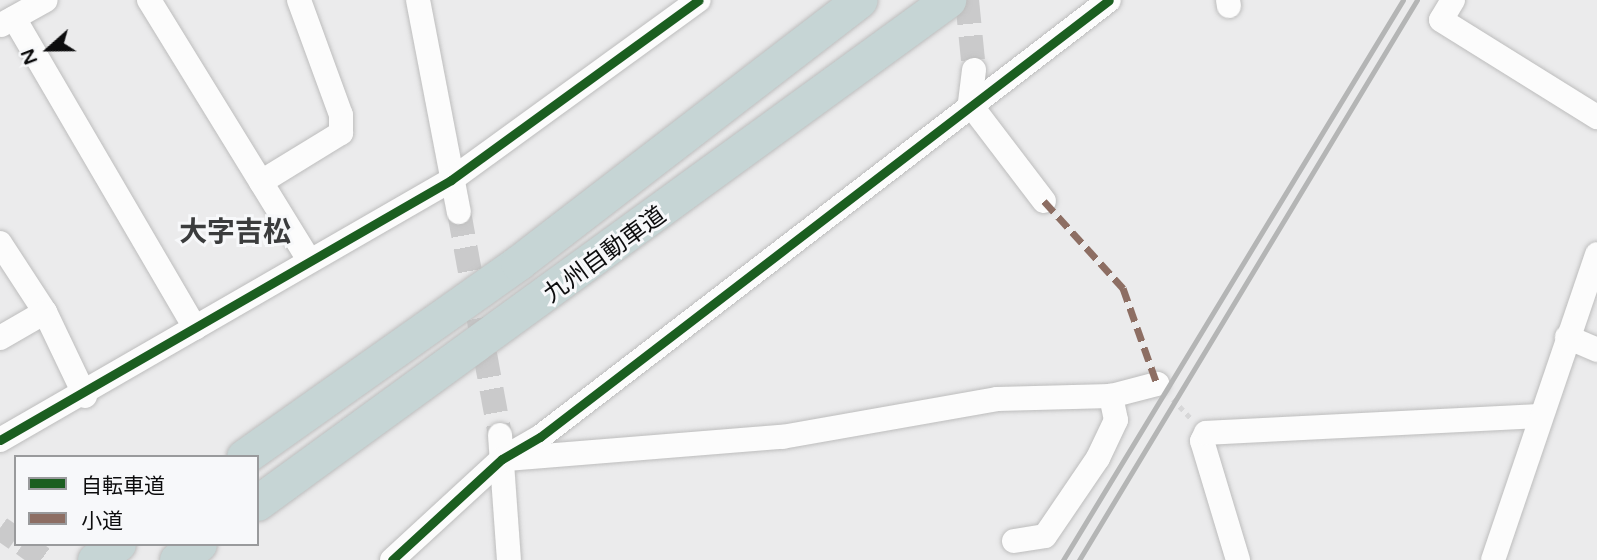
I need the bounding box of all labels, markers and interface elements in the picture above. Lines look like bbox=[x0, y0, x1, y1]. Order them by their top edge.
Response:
north arrow bbox=[14, 14, 84, 84]
text: N bbox=[16, 45, 42, 68]
street label: 九州自動車道 bbox=[538, 201, 672, 309]
district label: 大字吉松 bbox=[179, 215, 291, 249]
legend bbox=[14, 455, 259, 546]
text: 自転車道 bbox=[81, 474, 165, 499]
text: 小道 bbox=[81, 509, 123, 534]

